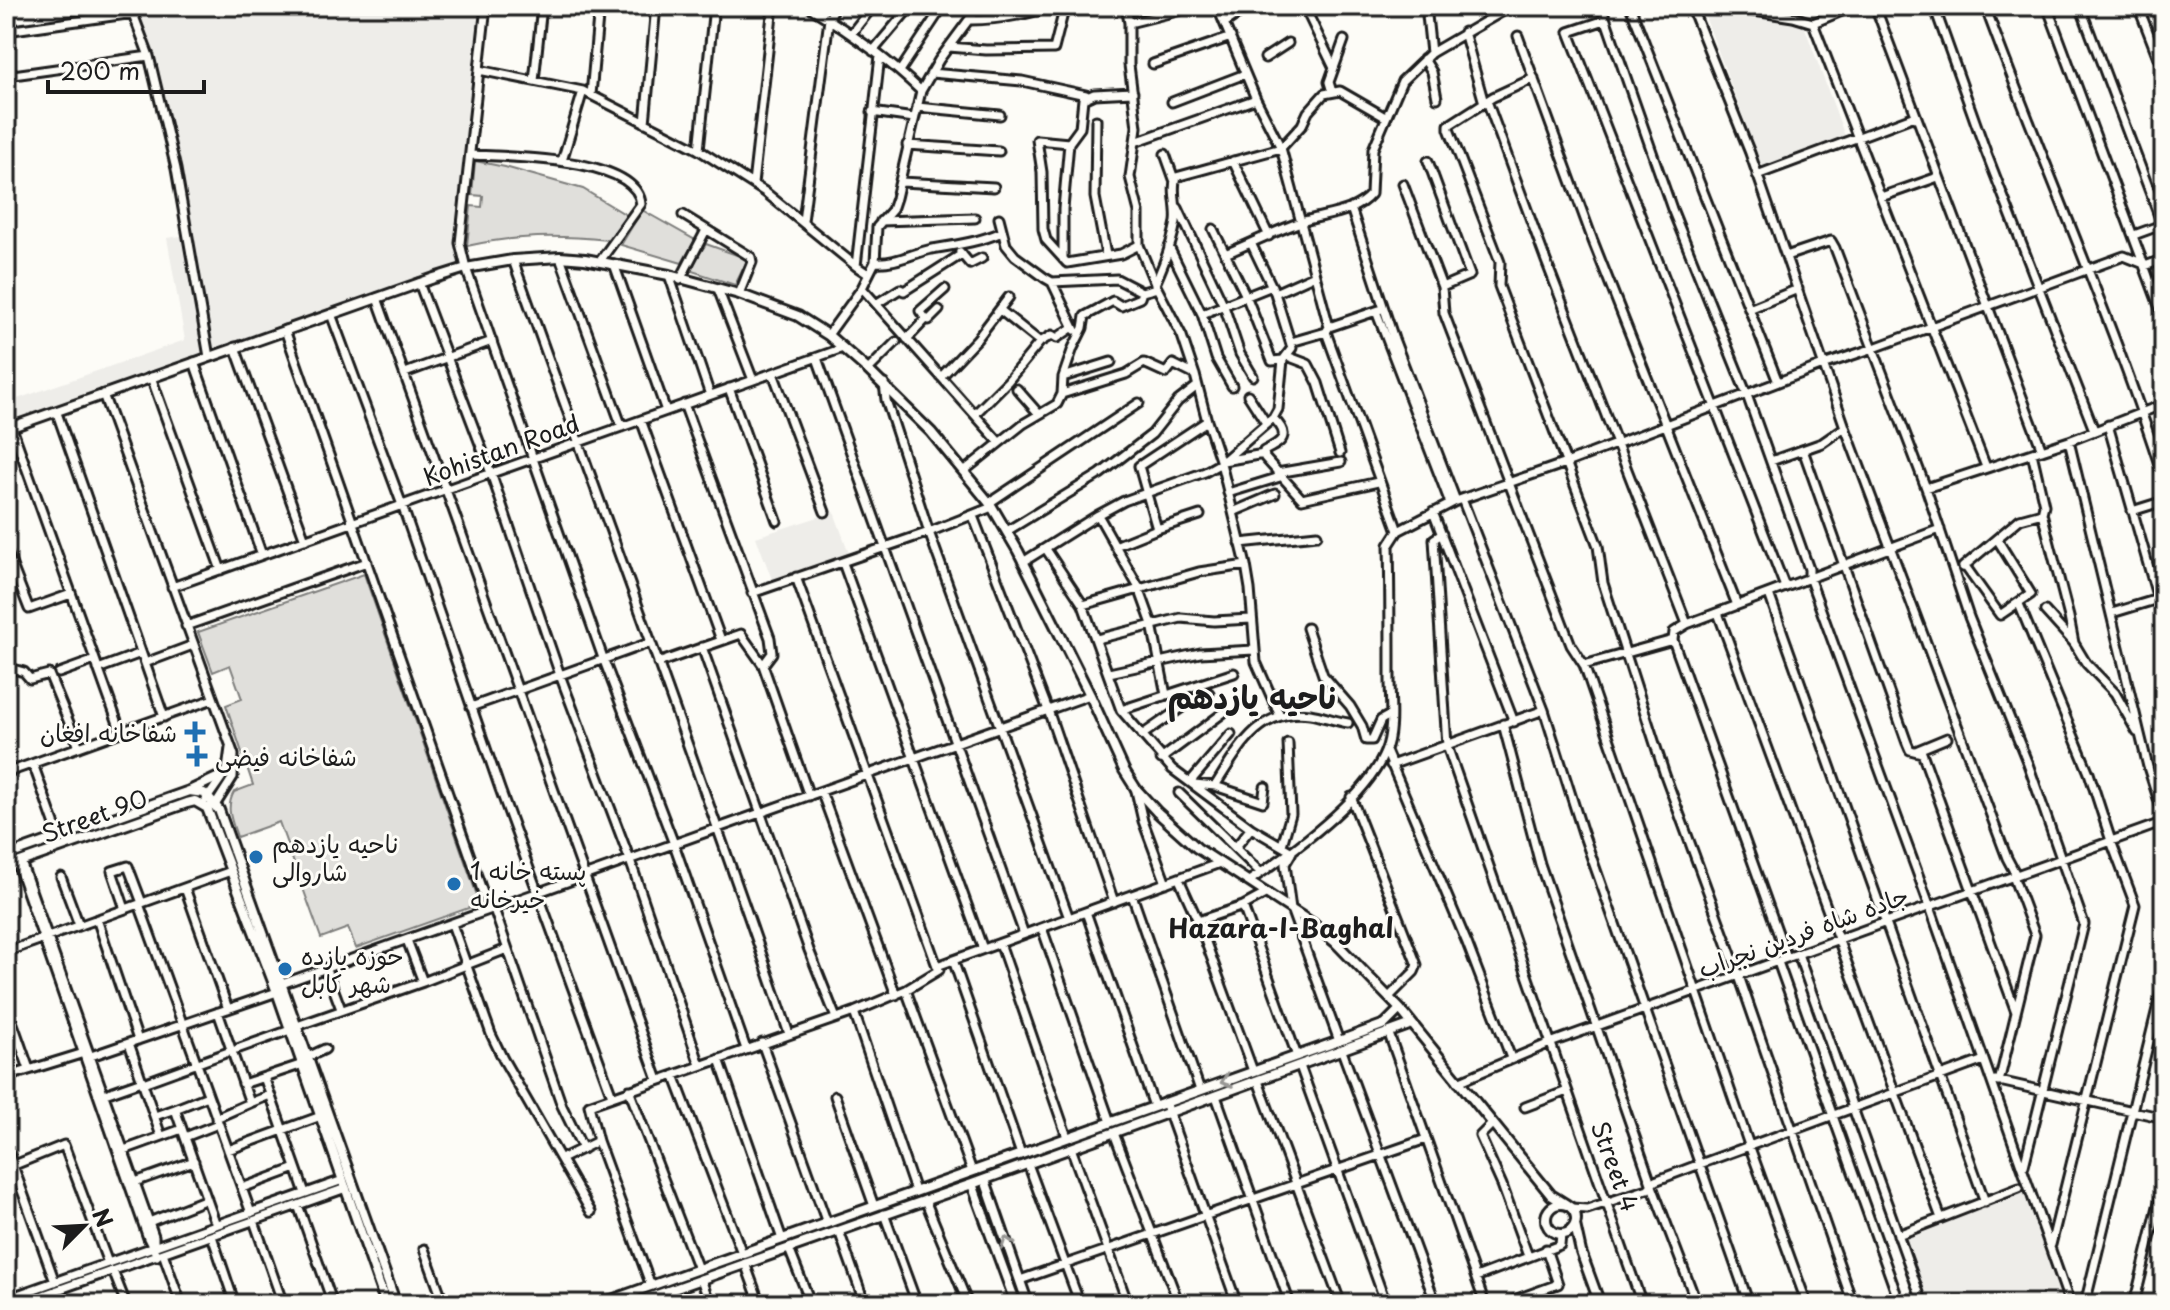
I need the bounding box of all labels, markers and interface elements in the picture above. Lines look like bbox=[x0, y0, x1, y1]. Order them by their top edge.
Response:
scale bar bbox=[48, 44, 204, 94]
text: 200 m bbox=[60, 52, 140, 88]
street label: Kohistan Road bbox=[418, 404, 584, 494]
district label: ناحیه یازدهم bbox=[1168, 672, 1336, 722]
place label: شفاخانه افغان bbox=[40, 714, 177, 750]
marker: شفاخانه افغان bbox=[184, 721, 206, 743]
place label: شفاخانه فیضی bbox=[215, 738, 357, 774]
marker: شفاخانه فیضی bbox=[186, 745, 208, 767]
street label: Street 90 bbox=[36, 779, 152, 851]
place label: ناحیه یازدهم شاروالی bbox=[272, 825, 398, 889]
marker: ناحیه یازدهم شاروالی bbox=[247, 848, 265, 866]
place label: 1 پسته خانه خیرخانه bbox=[470, 852, 586, 916]
marker: 1 پسته خانه خیرخانه bbox=[445, 875, 463, 893]
street label: جاده شاه فردین نجراب bbox=[1693, 876, 1913, 986]
district label: Hazara-I-Baghal bbox=[1169, 908, 1393, 947]
place label: حوزه یازده شهر کابل bbox=[301, 937, 404, 1001]
marker: حوزه یازده شهر کابل bbox=[276, 960, 294, 978]
one-way arrow bbox=[1220, 1071, 1234, 1087]
street label: Street 4 bbox=[1583, 1116, 1649, 1216]
north arrow bbox=[44, 1186, 124, 1266]
text: N bbox=[85, 1203, 122, 1232]
one-way arrow bbox=[1000, 1236, 1016, 1250]

